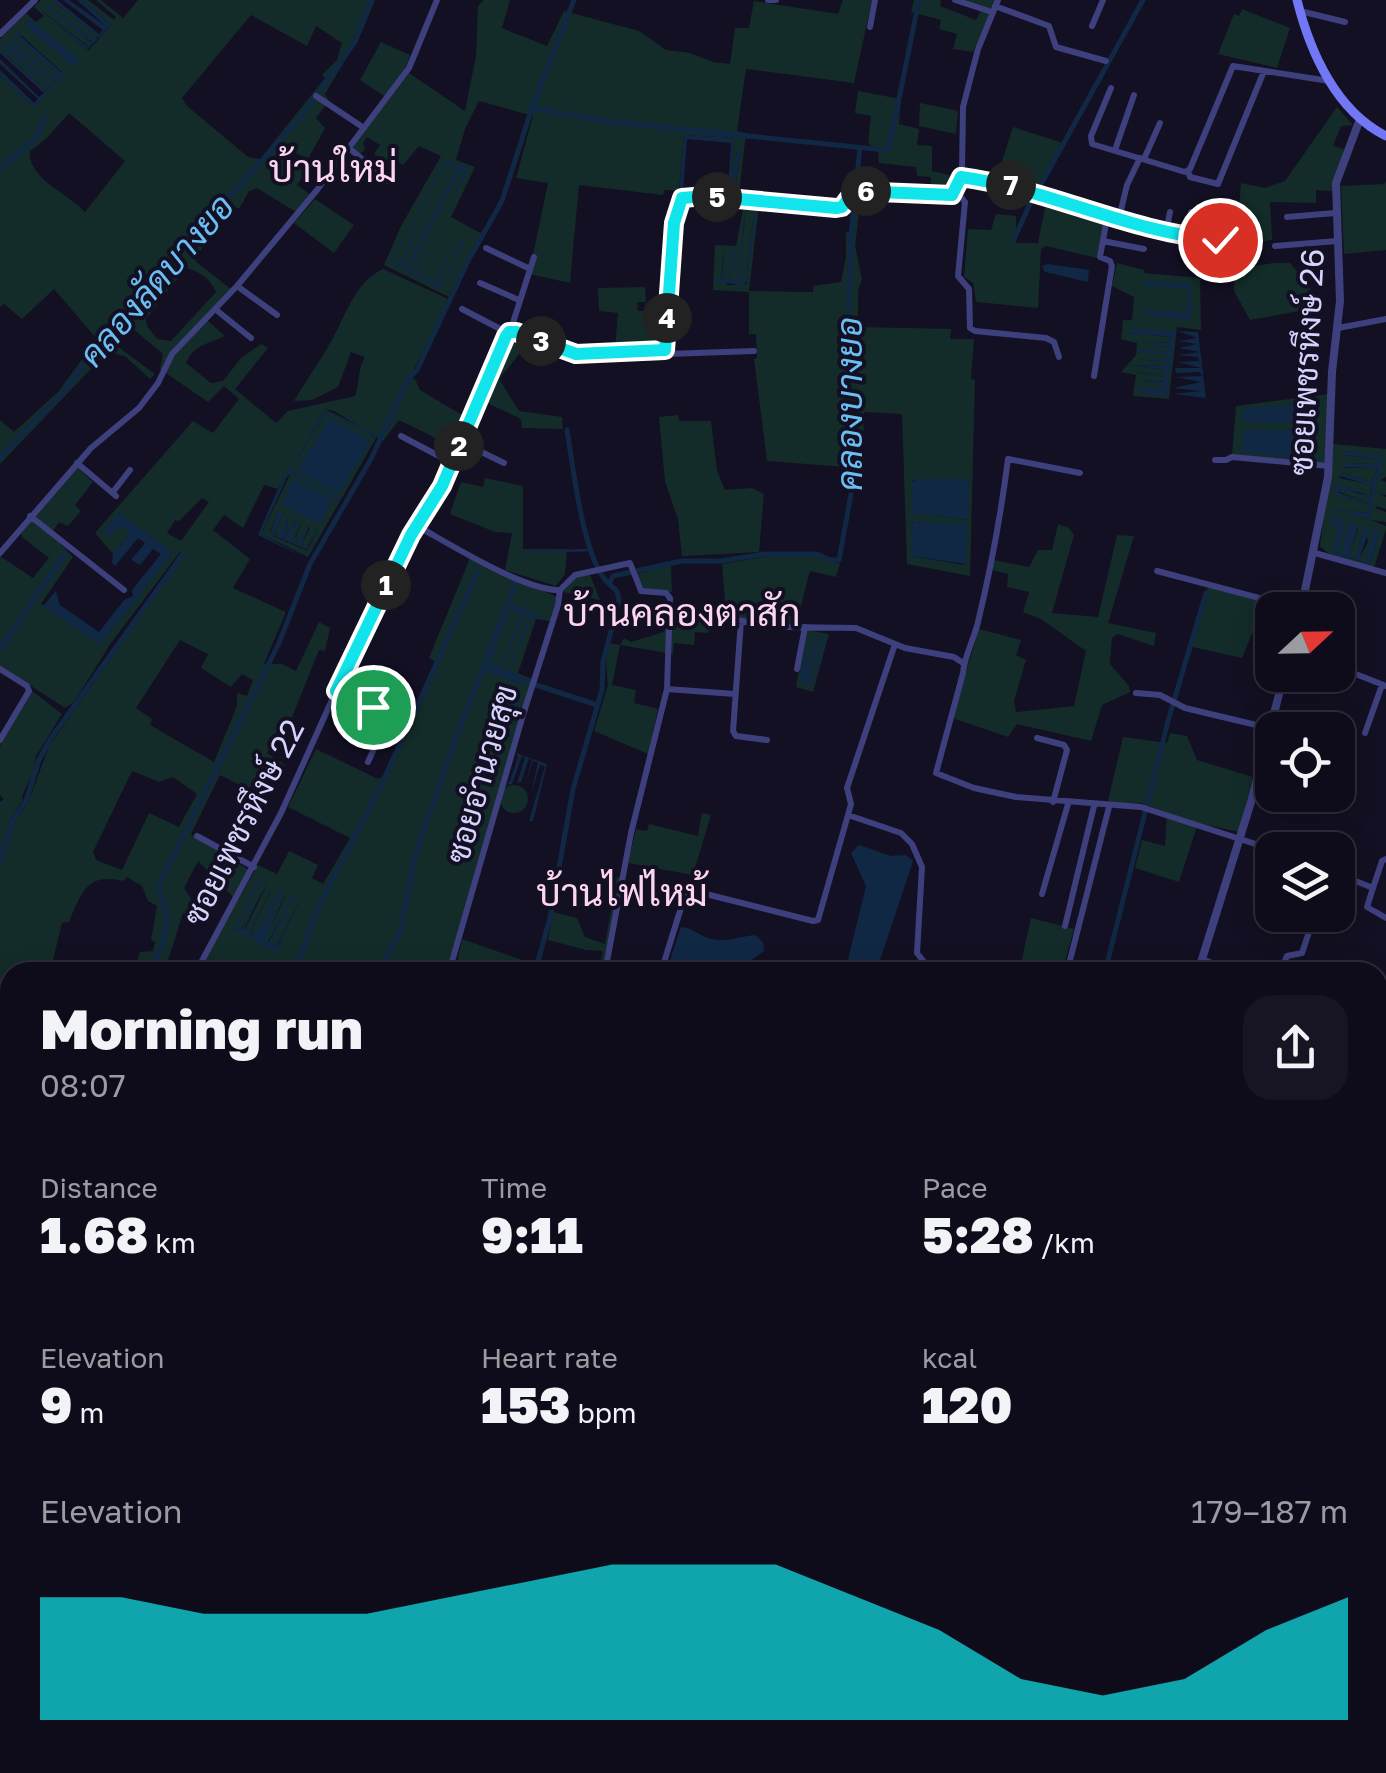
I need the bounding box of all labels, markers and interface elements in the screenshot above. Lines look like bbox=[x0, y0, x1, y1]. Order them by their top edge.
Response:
district label: บ้านใหม่ bbox=[268, 145, 398, 190]
pin: 7 bbox=[986, 160, 1036, 210]
pin: 6 bbox=[841, 166, 891, 216]
text: 7 bbox=[1003, 168, 1019, 201]
pin: 5 bbox=[692, 172, 742, 222]
text: 6 bbox=[857, 174, 875, 207]
text: 5 bbox=[708, 180, 726, 213]
water label: คลองลัดบางยอ bbox=[70, 185, 242, 375]
pin bbox=[1178, 198, 1263, 283]
icon: check bbox=[1193, 213, 1248, 268]
street label: ซอยเพชรหึงษ์ 26 bbox=[1280, 248, 1331, 476]
pin: 4 bbox=[642, 293, 692, 343]
text: 4 bbox=[658, 301, 676, 334]
pin: 3 bbox=[516, 316, 566, 366]
water label: คลองบางยอ bbox=[828, 317, 870, 491]
text: 3 bbox=[532, 324, 550, 357]
pin: 2 bbox=[434, 421, 484, 471]
text: 2 bbox=[450, 429, 468, 462]
pin: 1 bbox=[361, 560, 411, 610]
text: 1 bbox=[379, 568, 393, 601]
district label: บ้านคลองตาสัก bbox=[563, 589, 801, 634]
north arrow bbox=[1255, 592, 1355, 692]
map controls bbox=[1255, 592, 1355, 932]
pin bbox=[331, 665, 416, 750]
icon: arrive bbox=[346, 680, 401, 735]
street label: ซอยอำนวยสุข bbox=[437, 680, 528, 869]
street label: ซอยเพชรหึงษ์ 22 bbox=[174, 712, 311, 931]
button: locate bbox=[1255, 712, 1355, 812]
button: layers bbox=[1255, 832, 1355, 932]
district label: บ้านไฟไหม้ bbox=[536, 869, 710, 914]
text: Morning run bbox=[40, 995, 363, 1061]
button: share bbox=[1243, 995, 1348, 1100]
text: 08:07 bbox=[40, 1066, 126, 1104]
text: Distance bbox=[40, 1171, 158, 1204]
text: Time bbox=[481, 1171, 547, 1204]
text: Pace bbox=[922, 1171, 987, 1204]
text: 1.68 bbox=[40, 1204, 148, 1264]
text: 9:11 bbox=[481, 1204, 583, 1264]
text: 5:28 bbox=[922, 1204, 1034, 1264]
text: km bbox=[148, 1226, 196, 1259]
text: /km bbox=[1034, 1226, 1095, 1259]
text: Elevation bbox=[40, 1341, 165, 1374]
text: Heart rate bbox=[481, 1341, 618, 1374]
text: kcal bbox=[922, 1341, 977, 1374]
text: 9 bbox=[40, 1374, 73, 1434]
text: 153 bbox=[481, 1374, 570, 1434]
text: 120 bbox=[922, 1374, 1012, 1434]
text: m bbox=[73, 1396, 104, 1429]
text: bpm bbox=[570, 1396, 637, 1429]
text: Elevation bbox=[40, 1492, 182, 1530]
text: 179–187 m bbox=[1191, 1492, 1348, 1530]

